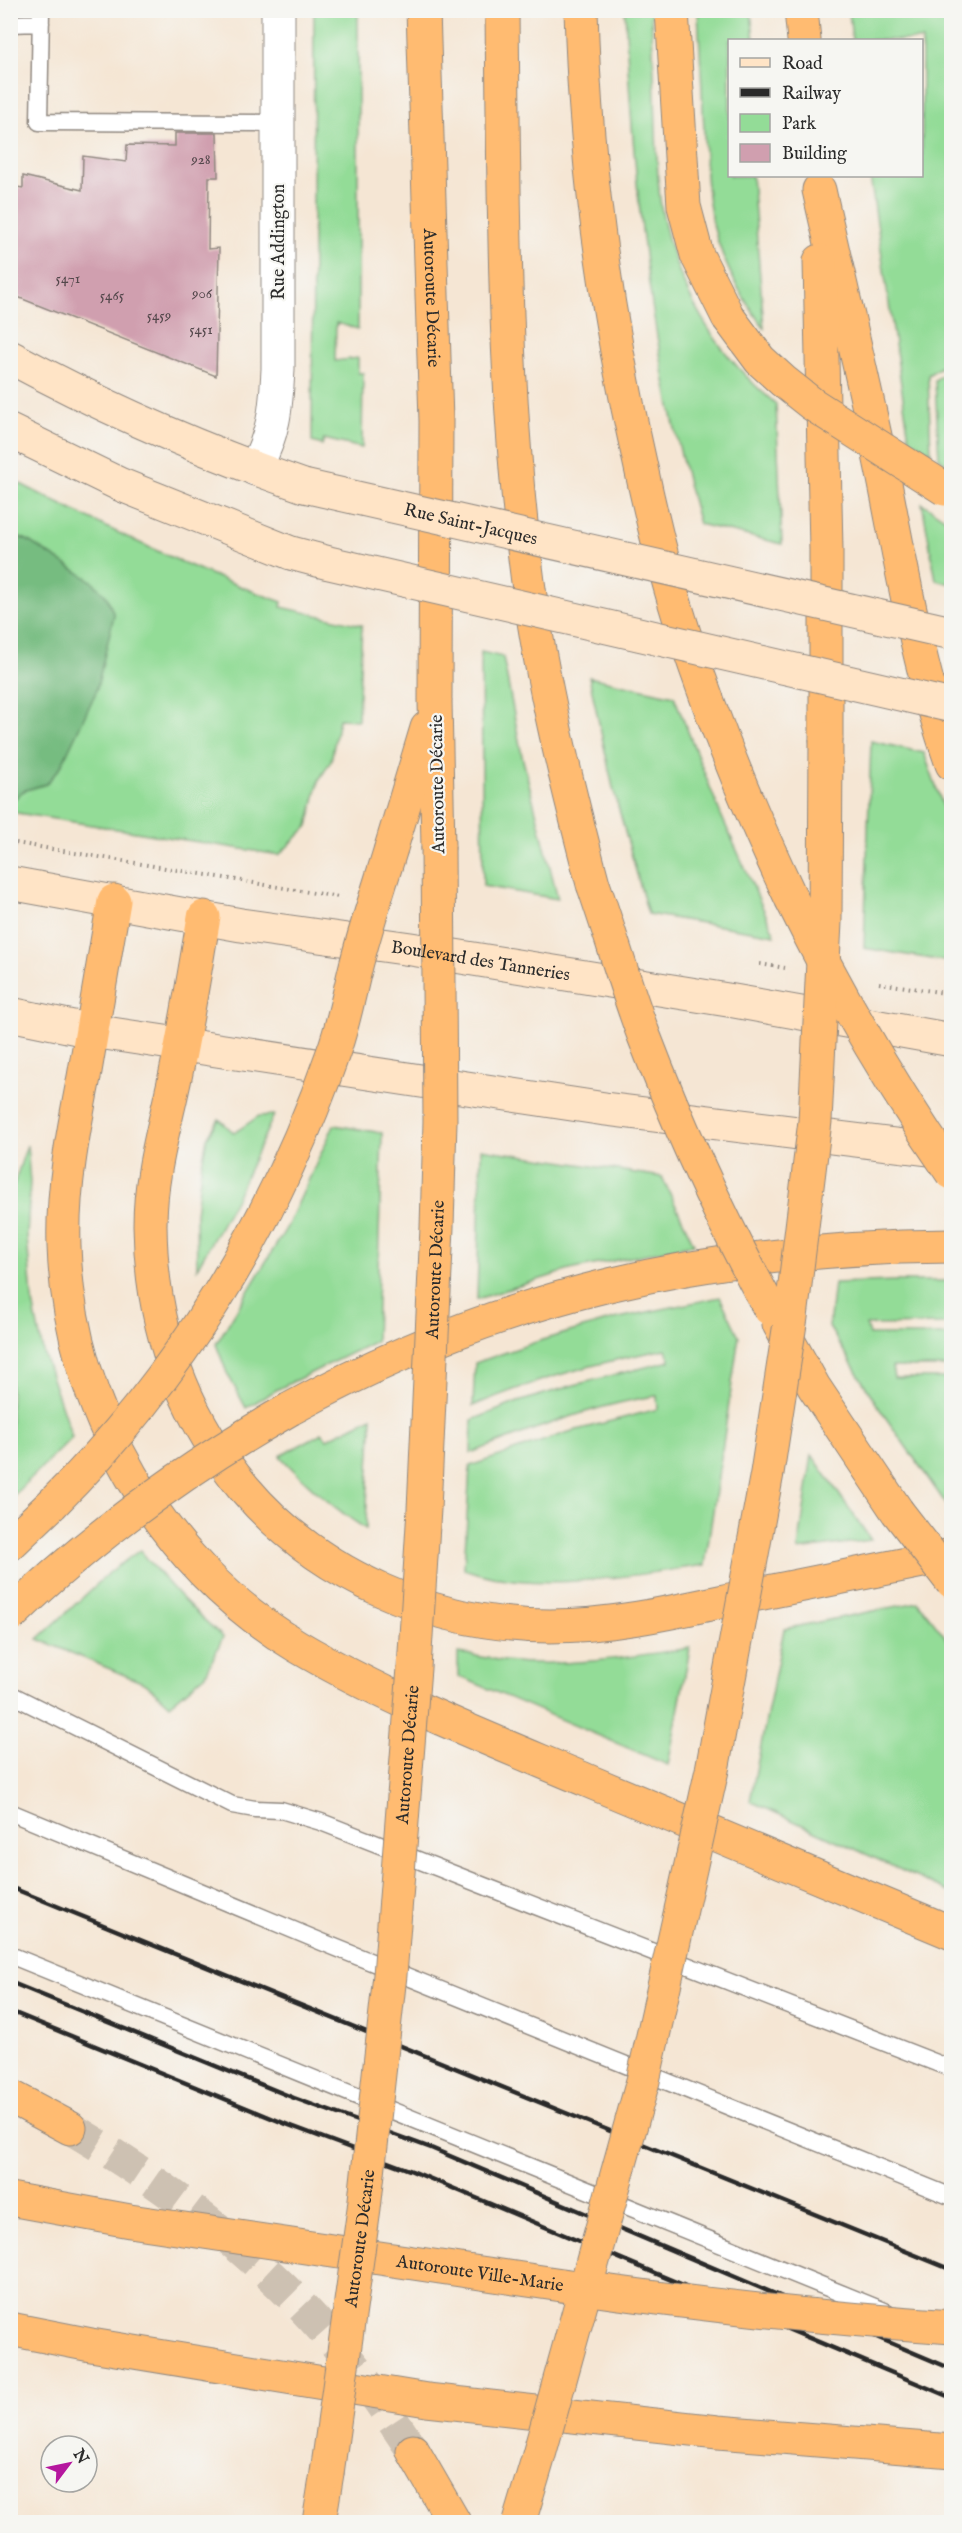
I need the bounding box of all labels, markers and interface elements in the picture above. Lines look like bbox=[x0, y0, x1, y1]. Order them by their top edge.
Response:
legend bbox=[728, 39, 923, 177]
text: Road bbox=[782, 53, 823, 76]
text: Railway bbox=[782, 83, 841, 106]
text: Park bbox=[782, 113, 817, 136]
text: Building bbox=[782, 143, 847, 166]
house number: 928 bbox=[190, 150, 211, 169]
street label: Rue Addington bbox=[268, 184, 291, 300]
street label: Autoroute Décarie bbox=[417, 227, 444, 368]
house number: 5471 bbox=[56, 269, 80, 288]
house number: 906 bbox=[191, 284, 213, 303]
house number: 5465 bbox=[100, 286, 125, 305]
house number: 5459 bbox=[147, 306, 171, 325]
house number: 5451 bbox=[189, 320, 213, 339]
street label: Rue Saint-Jacques bbox=[401, 499, 539, 552]
street label: Autoroute Décarie bbox=[426, 714, 451, 855]
street label: Boulevard des Tanneries bbox=[389, 936, 572, 987]
street label: Autoroute Décarie bbox=[422, 1200, 451, 1341]
street label: Autoroute Décarie bbox=[392, 1685, 426, 1826]
street label: Autoroute Décarie bbox=[340, 2168, 381, 2310]
street label: Autoroute Ville-Marie bbox=[394, 2250, 565, 2298]
north arrow bbox=[39, 2434, 99, 2494]
text: N bbox=[67, 2445, 92, 2468]

